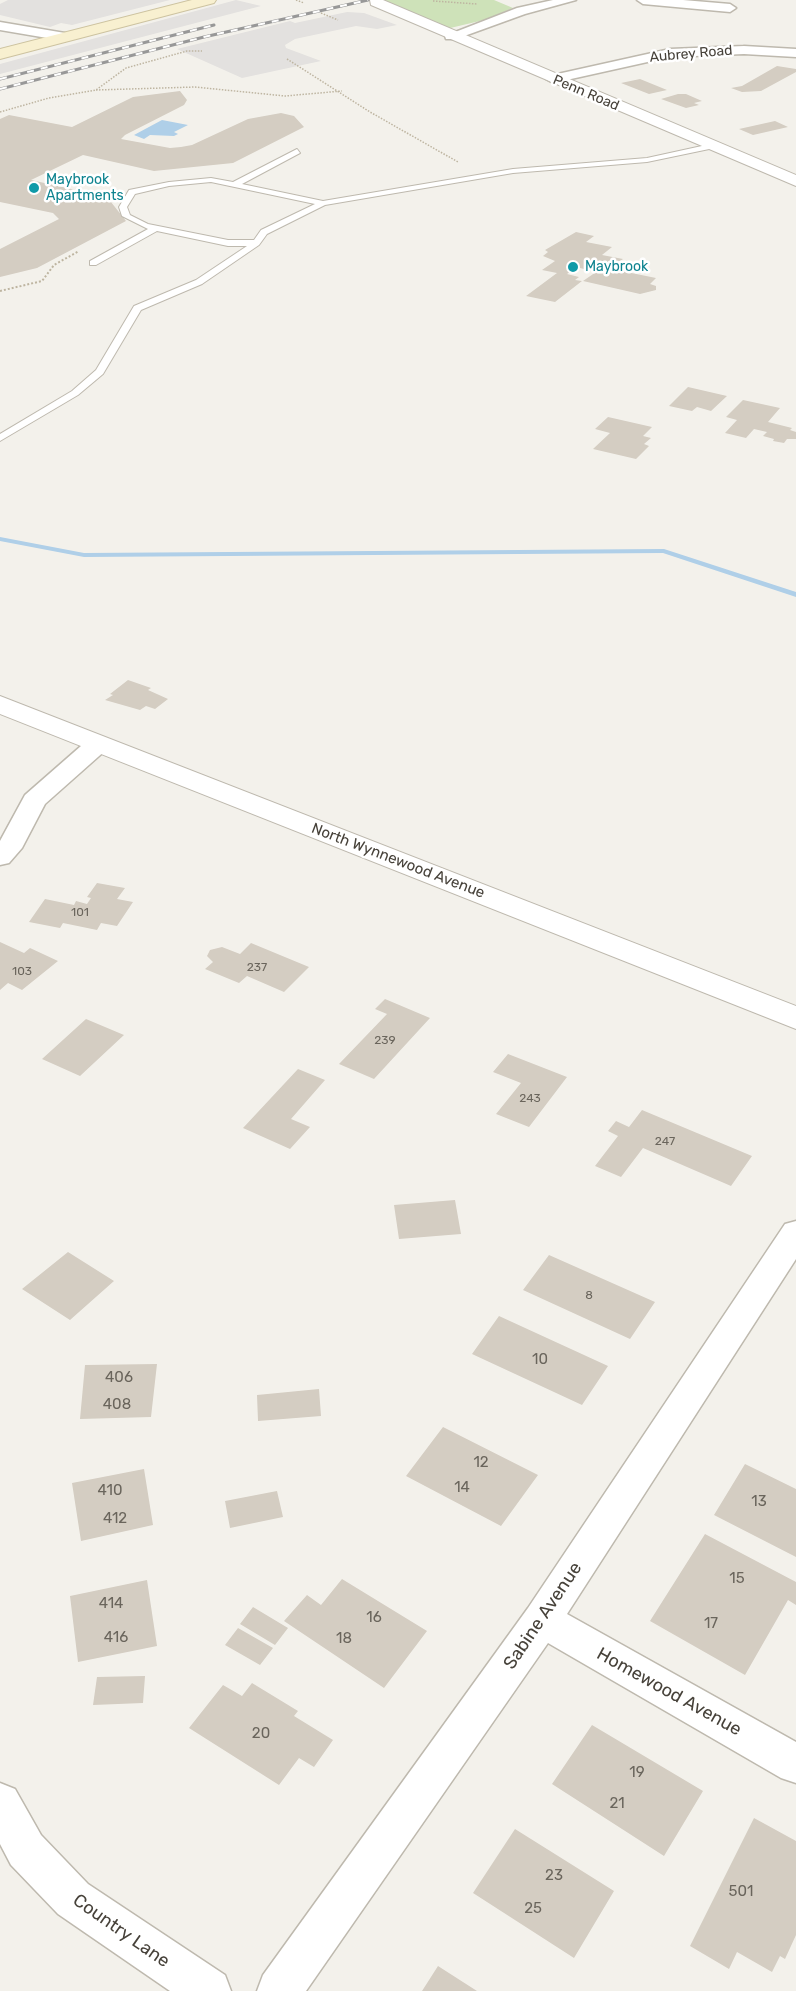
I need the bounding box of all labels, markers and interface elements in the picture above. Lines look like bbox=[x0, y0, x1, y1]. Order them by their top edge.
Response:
street label: Aubrey Road bbox=[649, 42, 733, 66]
street label: Penn Road bbox=[550, 72, 622, 114]
place label: Maybrook Apartments bbox=[46, 172, 124, 204]
marker: Maybrook Apartments bbox=[27, 181, 41, 195]
place label: Maybrook bbox=[585, 259, 648, 275]
marker: Maybrook bbox=[566, 260, 580, 274]
street label: North Wynnewood Avenue bbox=[309, 820, 487, 902]
house number: 101 bbox=[71, 906, 89, 920]
house number: 237 bbox=[247, 961, 267, 975]
house number: 103 bbox=[12, 965, 32, 979]
house number: 239 bbox=[374, 1034, 396, 1048]
house number: 243 bbox=[519, 1092, 541, 1106]
house number: 247 bbox=[655, 1135, 675, 1149]
house number: 8 bbox=[585, 1289, 593, 1303]
house number: 10 bbox=[532, 1351, 548, 1369]
house number: 406 bbox=[105, 1369, 133, 1387]
house number: 408 bbox=[103, 1396, 131, 1414]
house number: 12 bbox=[473, 1454, 489, 1472]
house number: 14 bbox=[454, 1479, 470, 1497]
house number: 410 bbox=[98, 1482, 122, 1500]
house number: 13 bbox=[751, 1493, 767, 1511]
house number: 412 bbox=[103, 1510, 127, 1528]
street label: Sabine Avenue bbox=[499, 1558, 587, 1674]
house number: 15 bbox=[729, 1570, 745, 1588]
house number: 414 bbox=[99, 1595, 123, 1613]
house number: 16 bbox=[366, 1609, 382, 1627]
house number: 17 bbox=[704, 1615, 718, 1633]
house number: 416 bbox=[104, 1629, 128, 1647]
house number: 18 bbox=[336, 1630, 352, 1648]
street label: Homewood Avenue bbox=[593, 1643, 745, 1741]
house number: 20 bbox=[252, 1725, 270, 1743]
house number: 19 bbox=[629, 1764, 645, 1782]
house number: 21 bbox=[609, 1795, 625, 1813]
house number: 23 bbox=[545, 1867, 563, 1885]
house number: 501 bbox=[729, 1883, 753, 1901]
street label: Country Lane bbox=[68, 1890, 174, 1972]
house number: 25 bbox=[524, 1900, 542, 1918]

